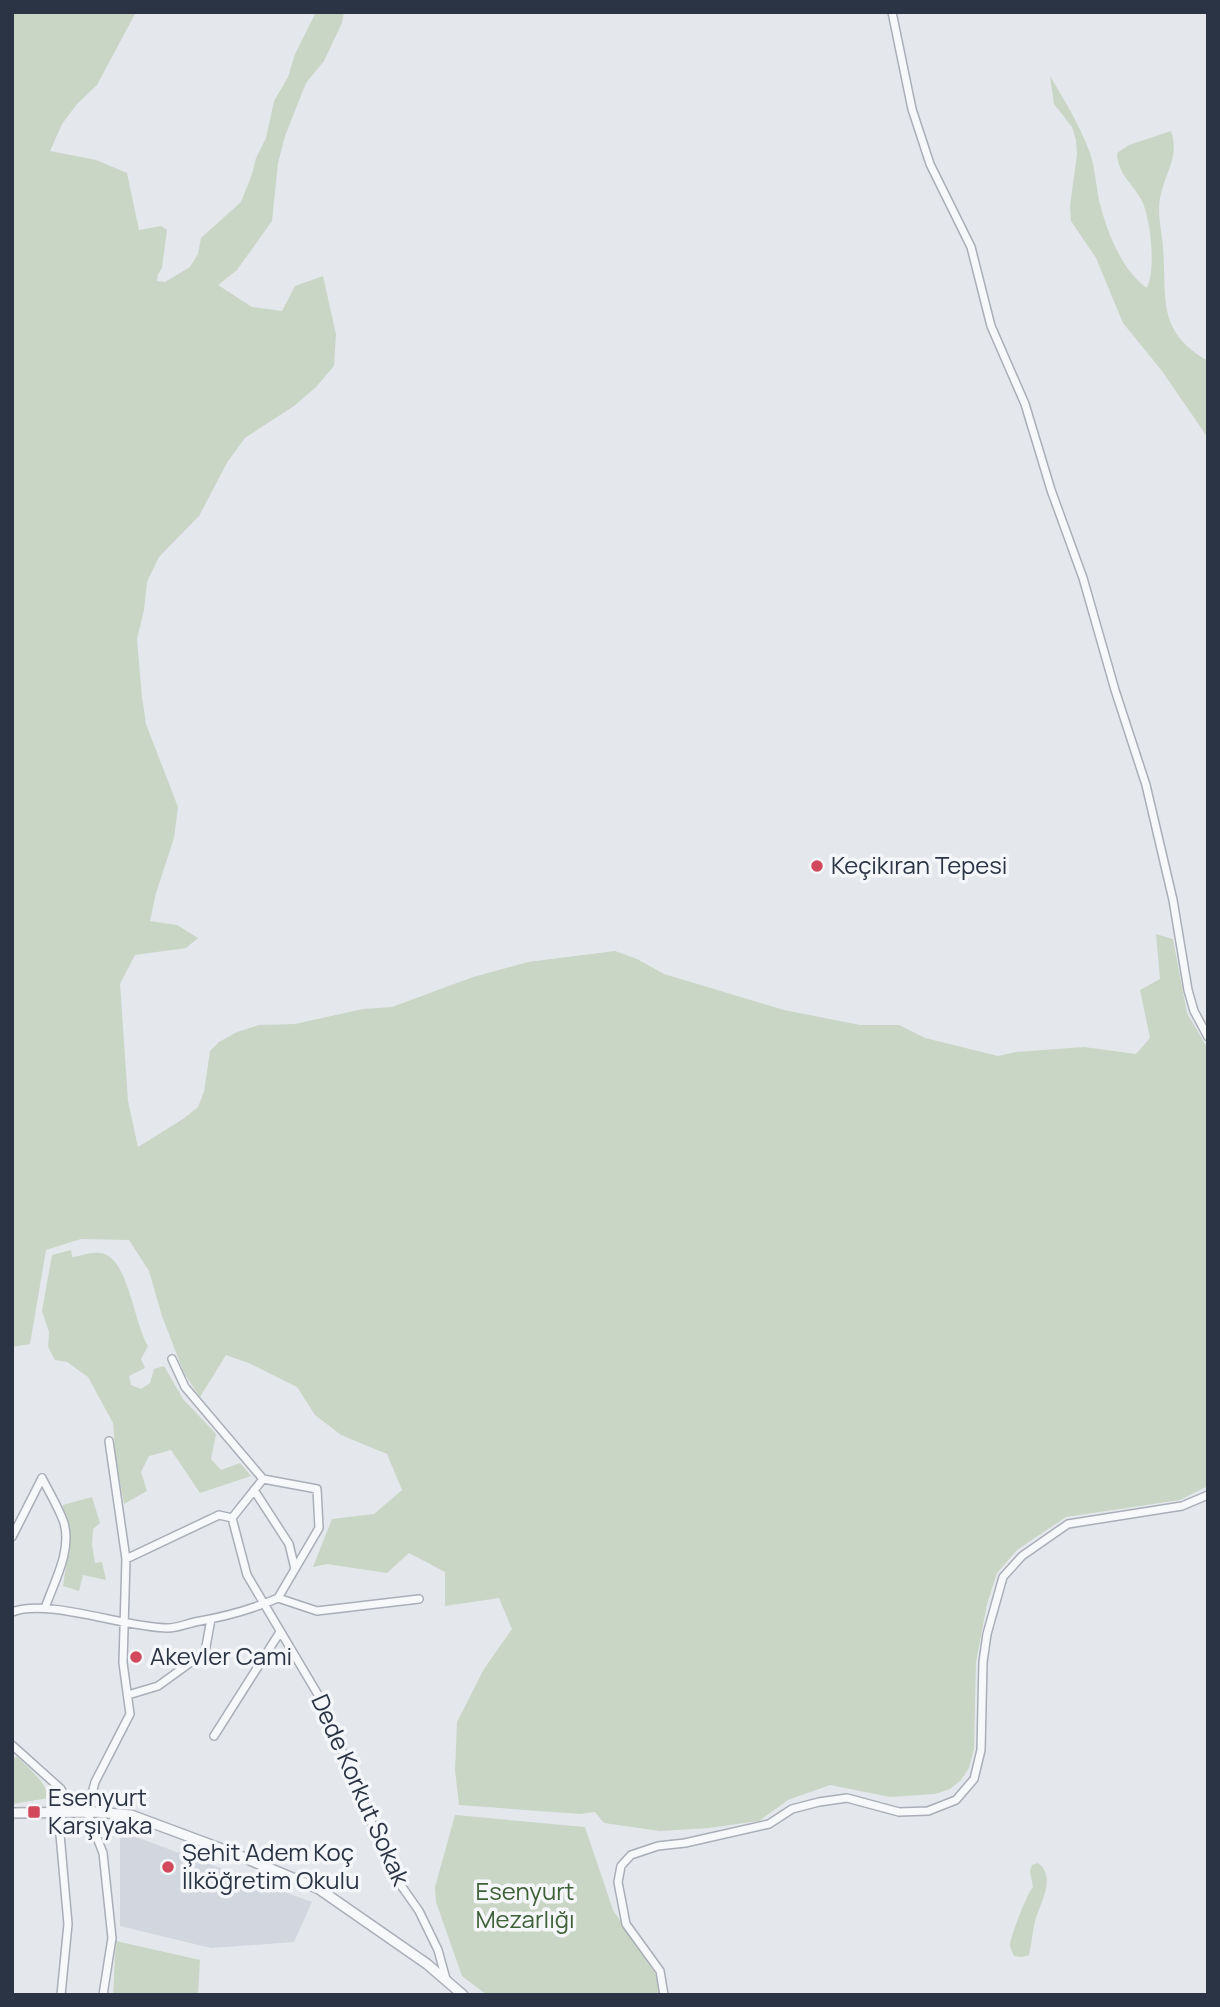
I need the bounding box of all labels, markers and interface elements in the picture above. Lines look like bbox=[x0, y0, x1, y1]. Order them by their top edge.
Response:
place label: Keçikıran Tepesi bbox=[831, 848, 1007, 881]
marker: Keçikıran Tepesi bbox=[809, 858, 825, 874]
place label: Akevler Cami bbox=[150, 1639, 292, 1672]
marker: Akevler Cami bbox=[128, 1649, 144, 1665]
street label: Dede Korkut Sokak bbox=[304, 1689, 419, 1891]
place label: Esenyurt Karşıyaka bbox=[48, 1780, 153, 1841]
marker: Esenyurt Karşıyaka bbox=[26, 1804, 42, 1820]
place label: Şehit Adem Koç İlköğretim Okulu bbox=[182, 1835, 359, 1896]
marker: Şehit Adem Koç İlköğretim Okulu bbox=[160, 1859, 176, 1875]
park label: Esenyurt Mezarlığı bbox=[475, 1874, 575, 1935]

